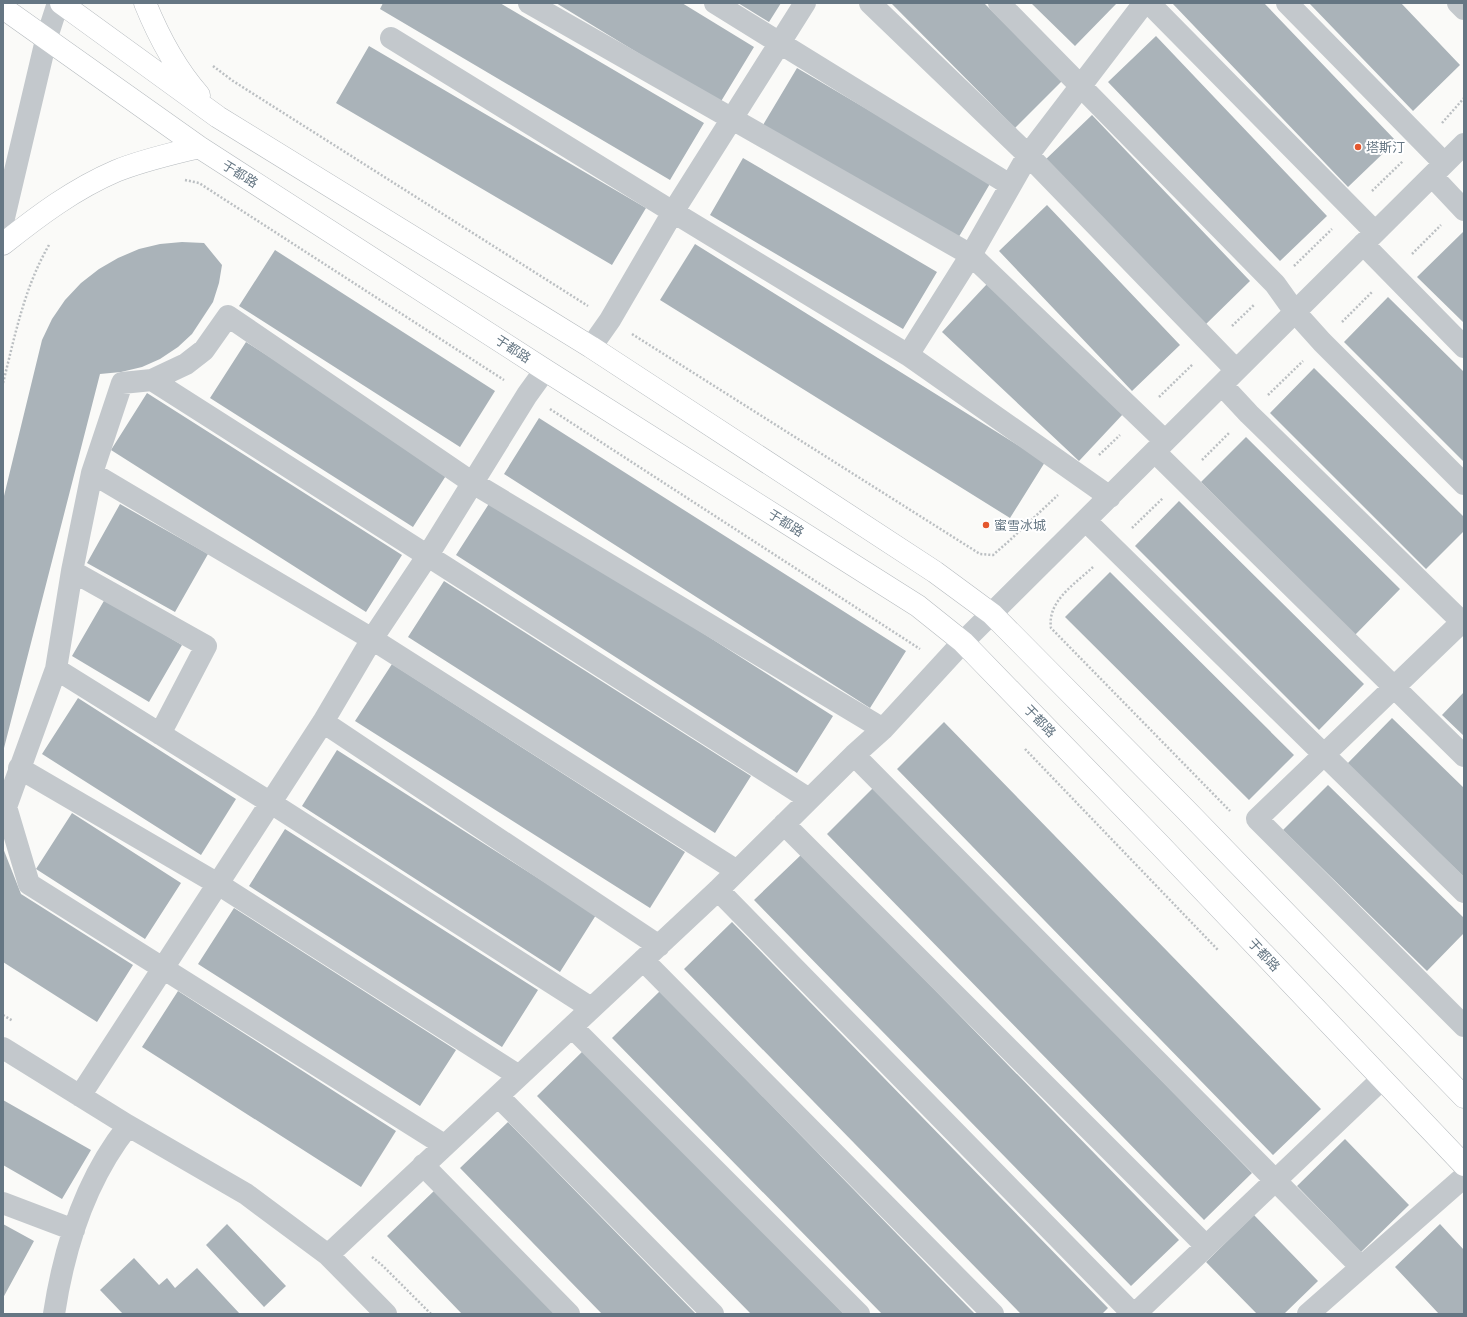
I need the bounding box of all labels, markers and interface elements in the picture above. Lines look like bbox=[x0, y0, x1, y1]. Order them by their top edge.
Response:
place label: 塔斯汀 bbox=[1366, 138, 1405, 157]
marker: 塔斯汀 bbox=[1353, 142, 1363, 152]
street label: 于都路 bbox=[218, 156, 262, 192]
street label: 于都路 bbox=[491, 330, 535, 368]
street label: 于都路 bbox=[764, 505, 808, 541]
place label: 蜜雪冰城 bbox=[994, 516, 1046, 535]
marker: 蜜雪冰城 bbox=[981, 520, 991, 530]
street label: 于都路 bbox=[1020, 700, 1060, 742]
street label: 于都路 bbox=[1244, 934, 1284, 976]

